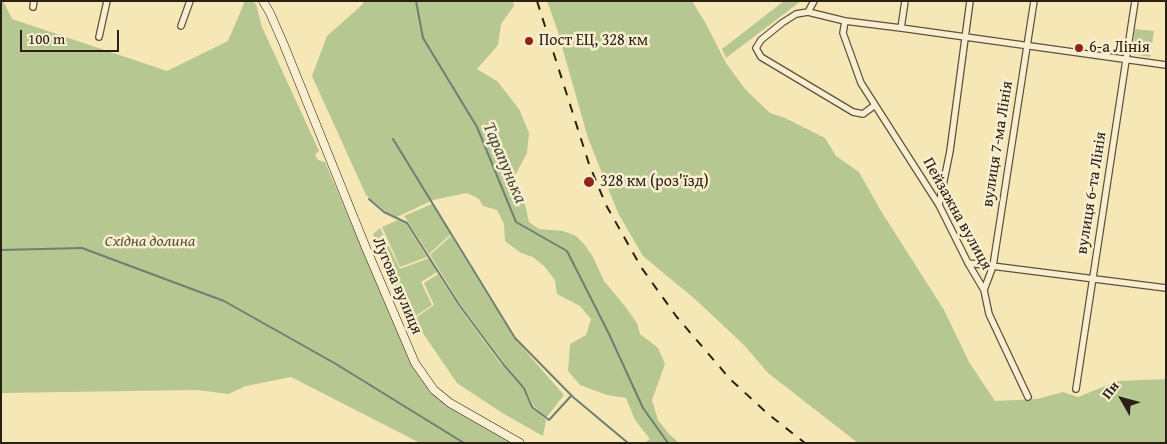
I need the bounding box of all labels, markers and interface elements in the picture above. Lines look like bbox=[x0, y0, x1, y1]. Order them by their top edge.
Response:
scale bar bbox=[22, 20, 121, 52]
text: 100 m bbox=[28, 28, 65, 49]
place label: Пост ЕЦ, 328 км bbox=[539, 31, 648, 51]
marker: Пост ЕЦ, 328 км bbox=[523, 35, 535, 47]
place label: 6-а Лінія bbox=[1089, 38, 1150, 58]
marker: 6-а Лінія bbox=[1073, 42, 1085, 54]
street label: вулиця 7-ма Лінія bbox=[979, 80, 1017, 208]
water label: Тарапунька bbox=[477, 119, 531, 207]
street label: вулиця 6-та Лінія bbox=[1073, 130, 1111, 256]
street label: Пейзажна вулиця bbox=[918, 154, 996, 274]
place label: 328 км (роз'їзд) bbox=[600, 172, 709, 192]
marker: 328 км (роз'їзд) bbox=[582, 175, 596, 189]
park label: Східна долина bbox=[105, 232, 195, 252]
street label: Лугова вулиця bbox=[368, 235, 426, 337]
north arrow bbox=[1097, 374, 1147, 424]
text: Пн bbox=[1097, 377, 1124, 403]

